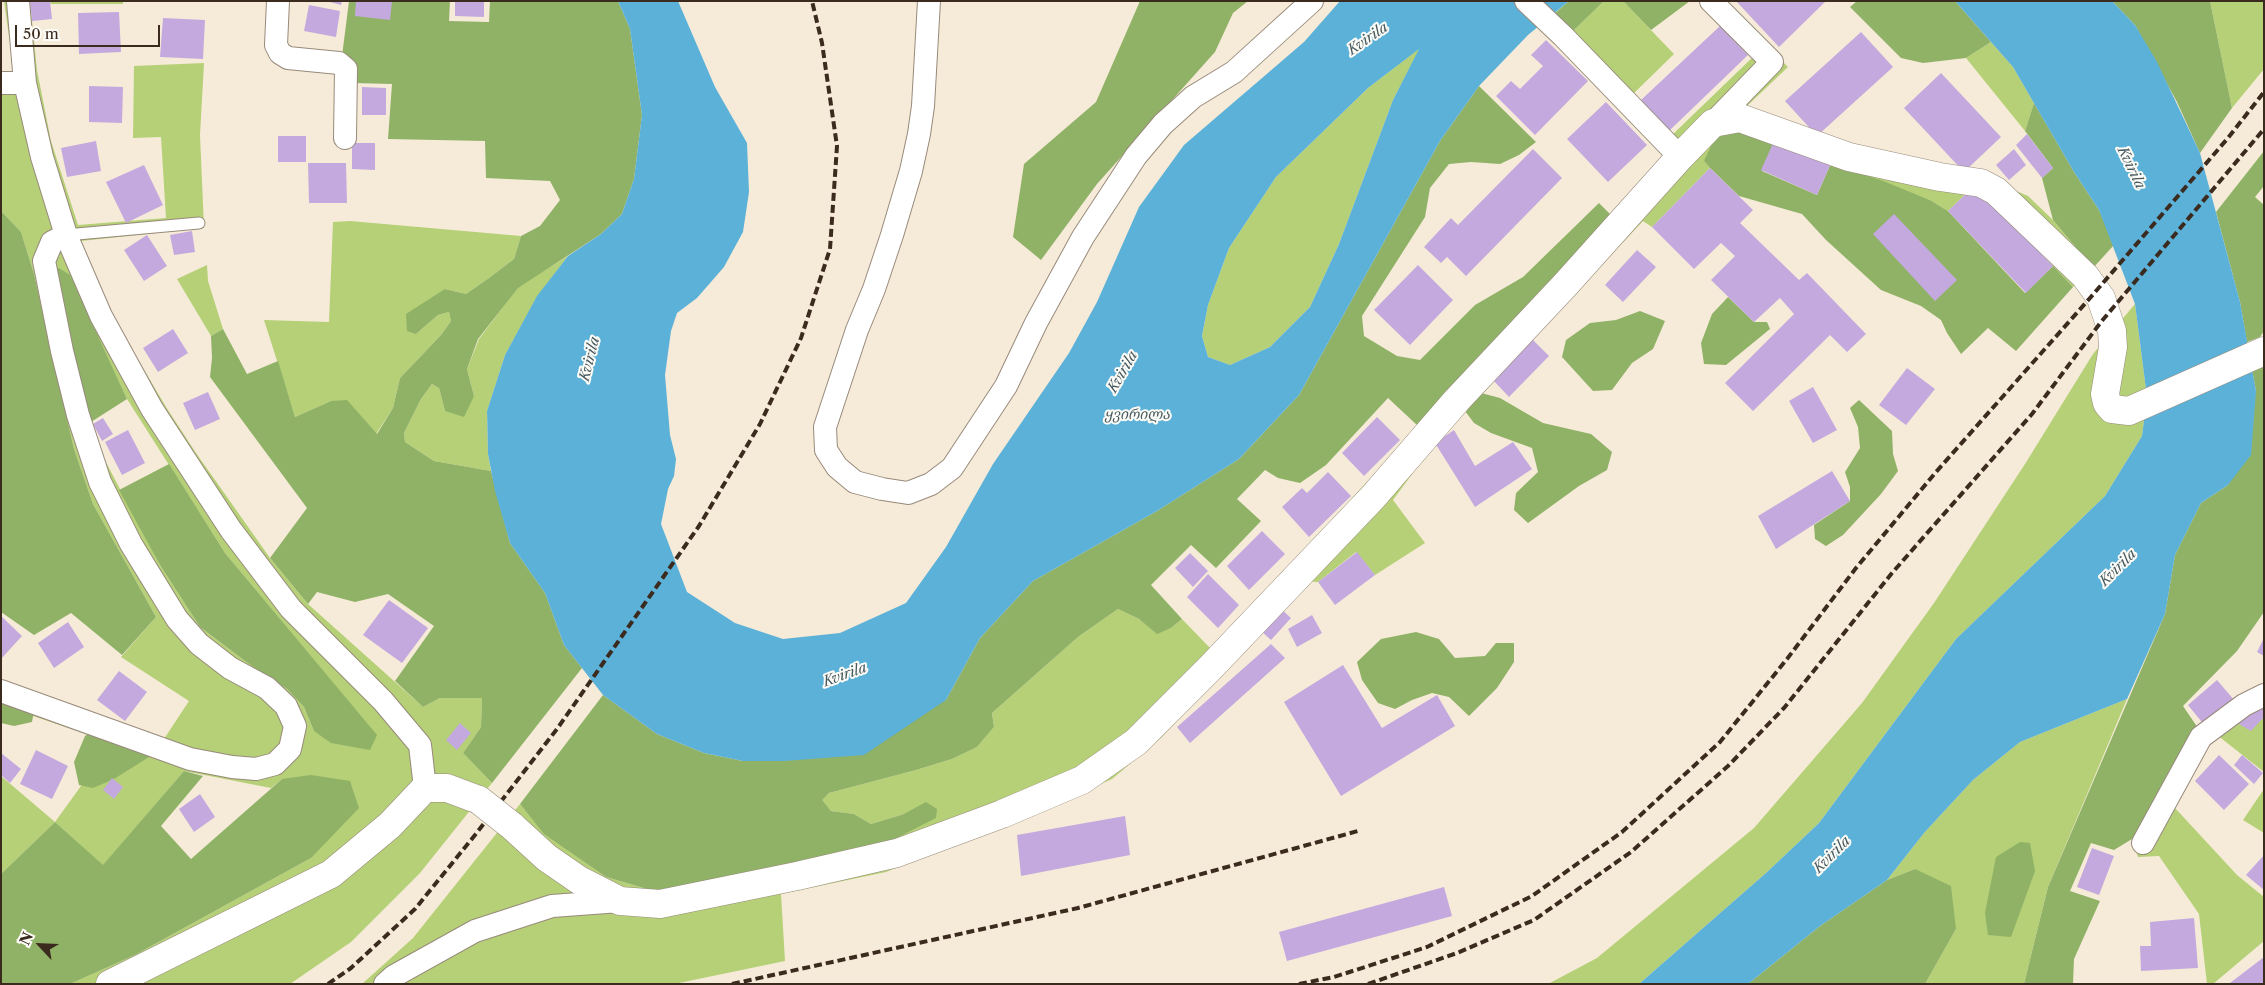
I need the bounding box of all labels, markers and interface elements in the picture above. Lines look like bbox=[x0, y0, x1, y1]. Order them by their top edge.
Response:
scale bar bbox=[18, 15, 162, 47]
water label: Kvirila bbox=[1345, 19, 1391, 59]
text: 50 m bbox=[23, 24, 59, 43]
water label: Kvirila bbox=[2114, 144, 2148, 192]
water label: Kvirila bbox=[576, 335, 604, 383]
water label: Kvirila bbox=[1104, 348, 1142, 396]
water label: ყვირილა bbox=[1104, 407, 1170, 423]
water label: Kvirila bbox=[2096, 546, 2140, 590]
water label: Kvirila bbox=[821, 659, 869, 691]
water label: Kvirila bbox=[1810, 833, 1854, 877]
north arrow bbox=[15, 920, 65, 970]
text: N bbox=[16, 929, 37, 948]

